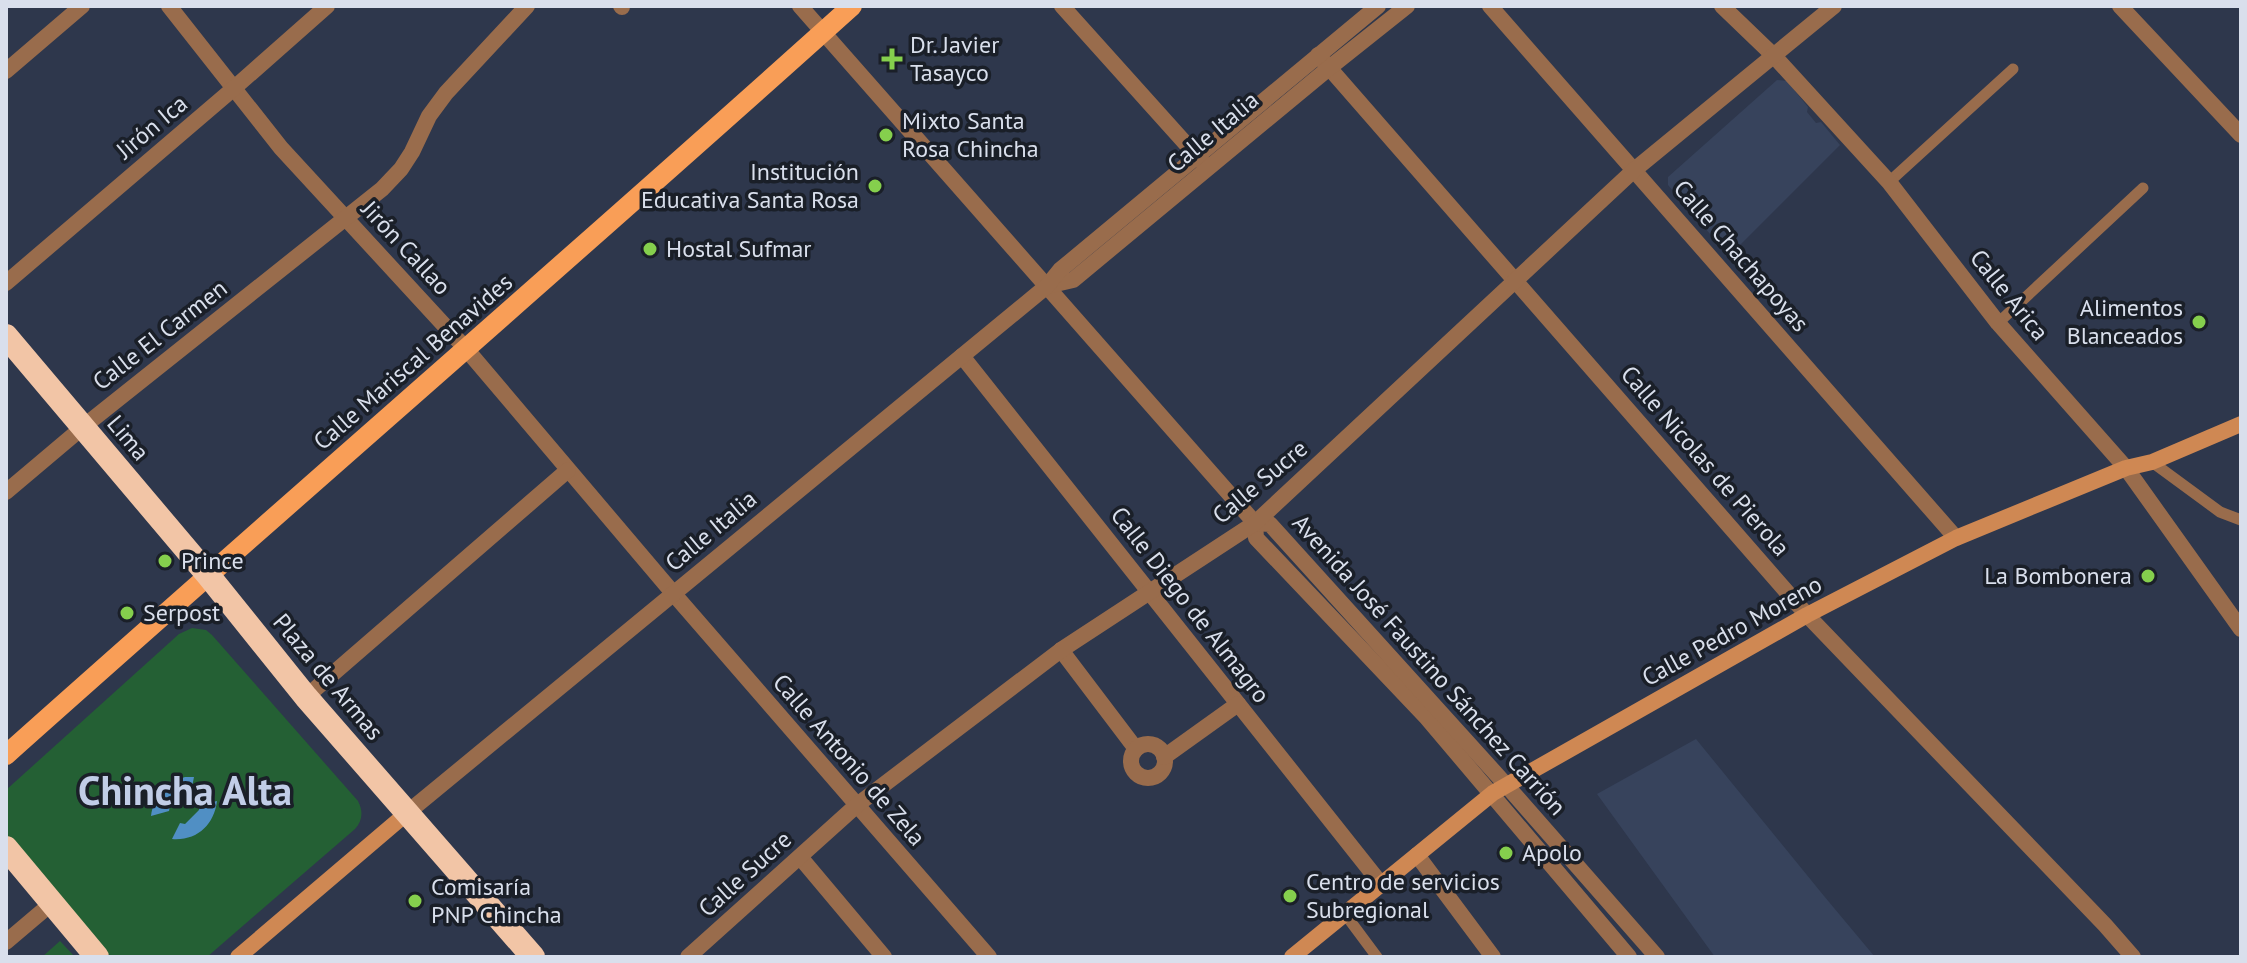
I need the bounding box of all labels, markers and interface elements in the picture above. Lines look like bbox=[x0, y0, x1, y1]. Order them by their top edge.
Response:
place label: Dr. Javier Tasayco bbox=[910, 29, 999, 88]
marker: Dr. Javier Tasayco bbox=[881, 48, 903, 70]
street label: Calle Italia bbox=[1161, 84, 1265, 179]
street label: Jirón Ica bbox=[109, 88, 194, 166]
place label: Mixto Santa Rosa Chincha bbox=[902, 105, 1039, 164]
marker: Mixto Santa Rosa Chincha bbox=[877, 126, 895, 144]
place label: Institución Educativa Santa Rosa bbox=[641, 156, 859, 215]
street label: Calle Chachapoyas bbox=[1667, 173, 1816, 338]
marker: Institución Educativa Santa Rosa bbox=[866, 177, 884, 195]
street label: Jirón Callao bbox=[354, 193, 458, 301]
place label: Hostal Sufmar bbox=[666, 233, 811, 264]
marker: Hostal Sufmar bbox=[641, 240, 659, 258]
street label: Calle Arica bbox=[1963, 243, 2056, 347]
street label: Calle Mariscal Benavides bbox=[307, 267, 519, 457]
street label: Calle El Carmen bbox=[86, 272, 233, 397]
place label: Alimentos Blanceados bbox=[2067, 292, 2183, 351]
marker: Alimentos Blanceados bbox=[2190, 313, 2208, 331]
street label: Calle Nicolas de Pierola bbox=[1614, 359, 1797, 562]
street label: Lima bbox=[100, 408, 156, 467]
street label: Calle Sucre bbox=[1206, 433, 1314, 530]
street label: Calle Italia bbox=[659, 483, 763, 578]
street label: Calle Diego de Almagro bbox=[1104, 500, 1277, 709]
street label: Avenida José Faustino Sánchez Carrión bbox=[1286, 508, 1573, 822]
place label: Prince bbox=[181, 545, 244, 576]
marker: Prince bbox=[156, 552, 174, 570]
place label: La Bombonera bbox=[1984, 560, 2132, 591]
marker: La Bombonera bbox=[2139, 567, 2157, 585]
street label: Calle Pedro Moreno bbox=[1636, 568, 1827, 693]
place label: Serpost bbox=[143, 597, 220, 628]
marker: Serpost bbox=[118, 604, 136, 622]
street label: Plaza de Armas bbox=[266, 607, 390, 746]
street label: Calle Antonio de Zela bbox=[766, 667, 932, 852]
district label: Chincha Alta bbox=[78, 764, 292, 816]
street label: Calle Sucre bbox=[692, 824, 798, 924]
place label: Apolo bbox=[1522, 837, 1582, 868]
marker: Apolo bbox=[1497, 844, 1515, 862]
place label: Centro de servicios Subregional bbox=[1306, 866, 1500, 925]
place label: Comisaría PNP Chincha bbox=[431, 871, 562, 930]
marker: Centro de servicios Subregional bbox=[1281, 887, 1299, 905]
marker: Comisaría PNP Chincha bbox=[406, 892, 424, 910]

